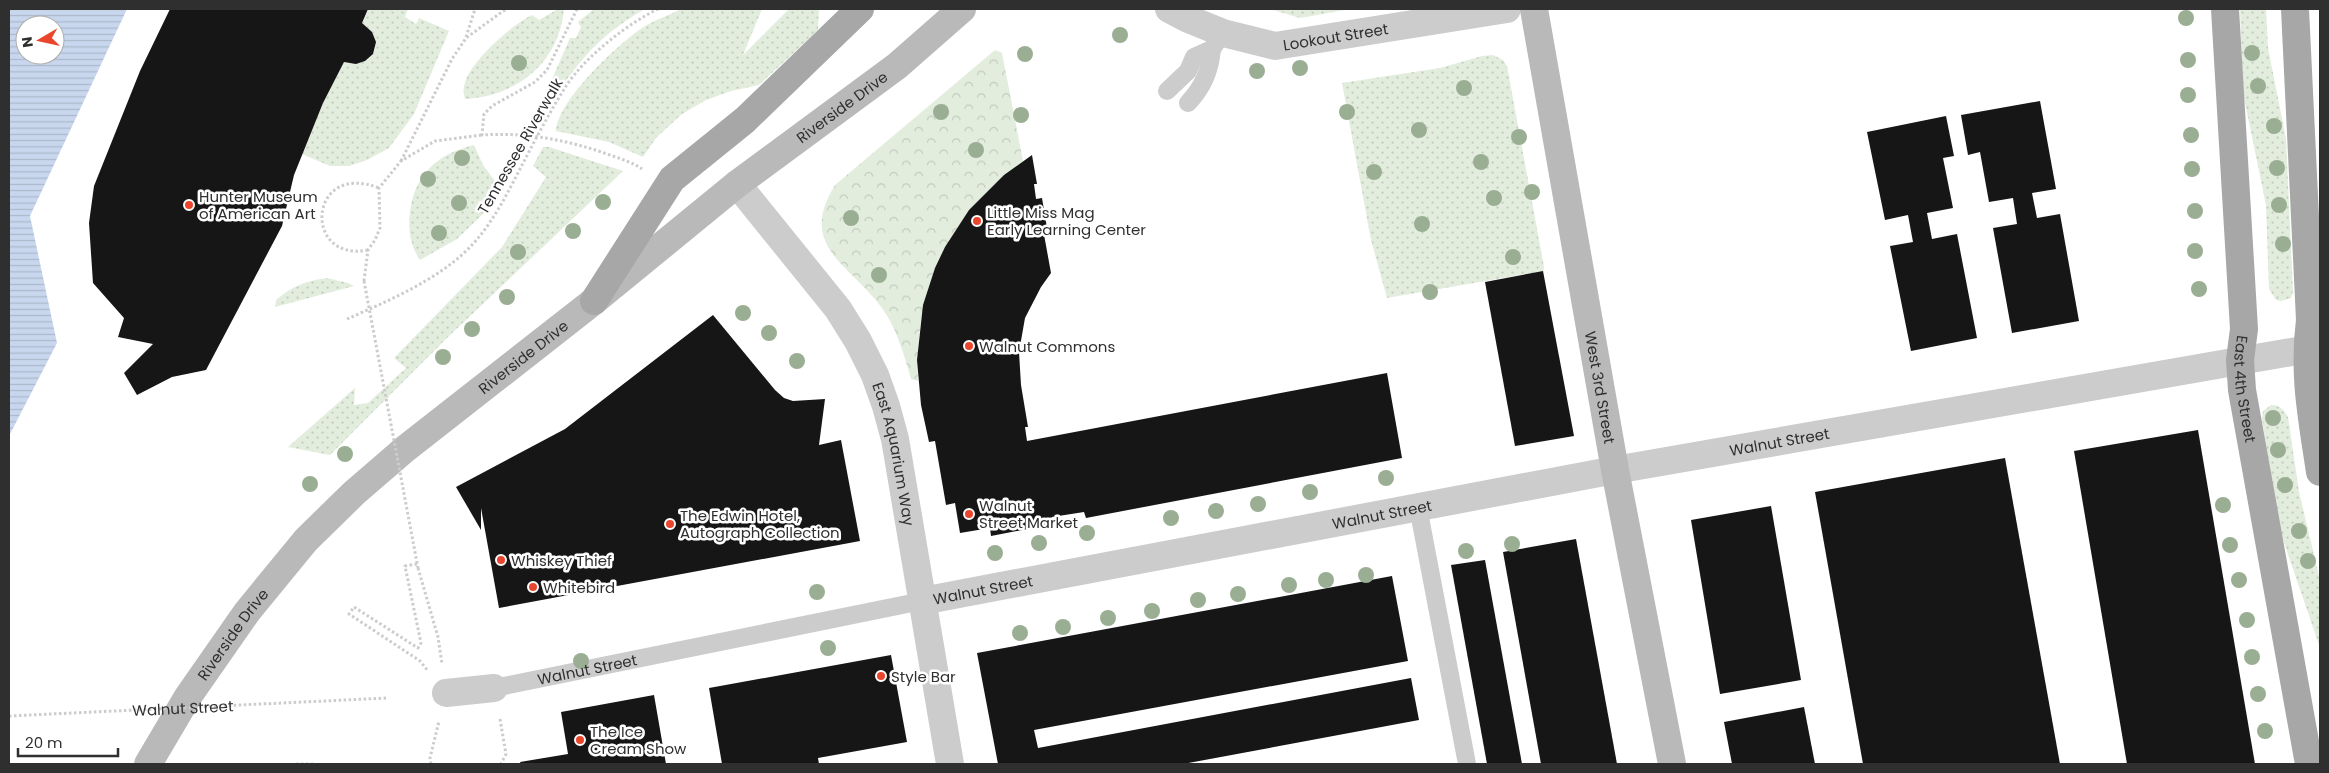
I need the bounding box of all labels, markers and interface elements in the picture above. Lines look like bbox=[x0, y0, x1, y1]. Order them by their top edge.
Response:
north arrow bbox=[15, 15, 65, 65]
street label: Lookout Street bbox=[1281, 18, 1390, 55]
text: N bbox=[16, 35, 38, 49]
street label: Riverside Drive bbox=[792, 66, 892, 148]
street label: Tennessee Riverwalk bbox=[472, 74, 568, 218]
place label: Hunter Museum of American Art bbox=[199, 186, 318, 224]
marker: Hunter Museum of American Art bbox=[183, 199, 195, 211]
place label: Little Miss Mag Early Learning Center bbox=[987, 202, 1146, 240]
marker: Little Miss Mag Early Learning Center bbox=[971, 215, 983, 227]
street label: Riverside Drive bbox=[474, 315, 572, 398]
street label: West 3rd Street bbox=[1580, 329, 1621, 445]
street label: East 4th Street bbox=[2229, 334, 2262, 444]
place label: Walnut Commons bbox=[979, 336, 1115, 357]
marker: Walnut Commons bbox=[963, 340, 975, 352]
street label: East Aquarium Way bbox=[868, 379, 920, 528]
street label: Walnut Street bbox=[1728, 422, 1831, 460]
street label: Walnut Street bbox=[1330, 494, 1434, 534]
place label: Walnut Street Market bbox=[979, 495, 1078, 533]
place label: The Edwin Hotel, Autograph Collection bbox=[680, 505, 840, 543]
marker: Walnut Street Market bbox=[963, 508, 975, 520]
marker: The Edwin Hotel, Autograph Collection bbox=[664, 518, 676, 530]
place label: Whiskey Thief bbox=[511, 550, 612, 571]
marker: Whiskey Thief bbox=[495, 554, 507, 566]
street label: Walnut Street bbox=[931, 570, 1035, 609]
place label: Whitebird bbox=[543, 577, 615, 598]
marker: Whitebird bbox=[527, 581, 539, 593]
street label: Riverside Drive bbox=[192, 584, 273, 684]
street label: Walnut Street bbox=[535, 649, 639, 689]
place label: Style Bar bbox=[891, 666, 956, 687]
marker: Style Bar bbox=[875, 670, 887, 682]
street label: Walnut Street bbox=[132, 695, 234, 721]
place label: The Ice Cream Show bbox=[590, 721, 687, 759]
scale bar bbox=[18, 726, 118, 758]
text: 20 m bbox=[25, 732, 63, 753]
marker: The Ice Cream Show bbox=[574, 734, 586, 746]

